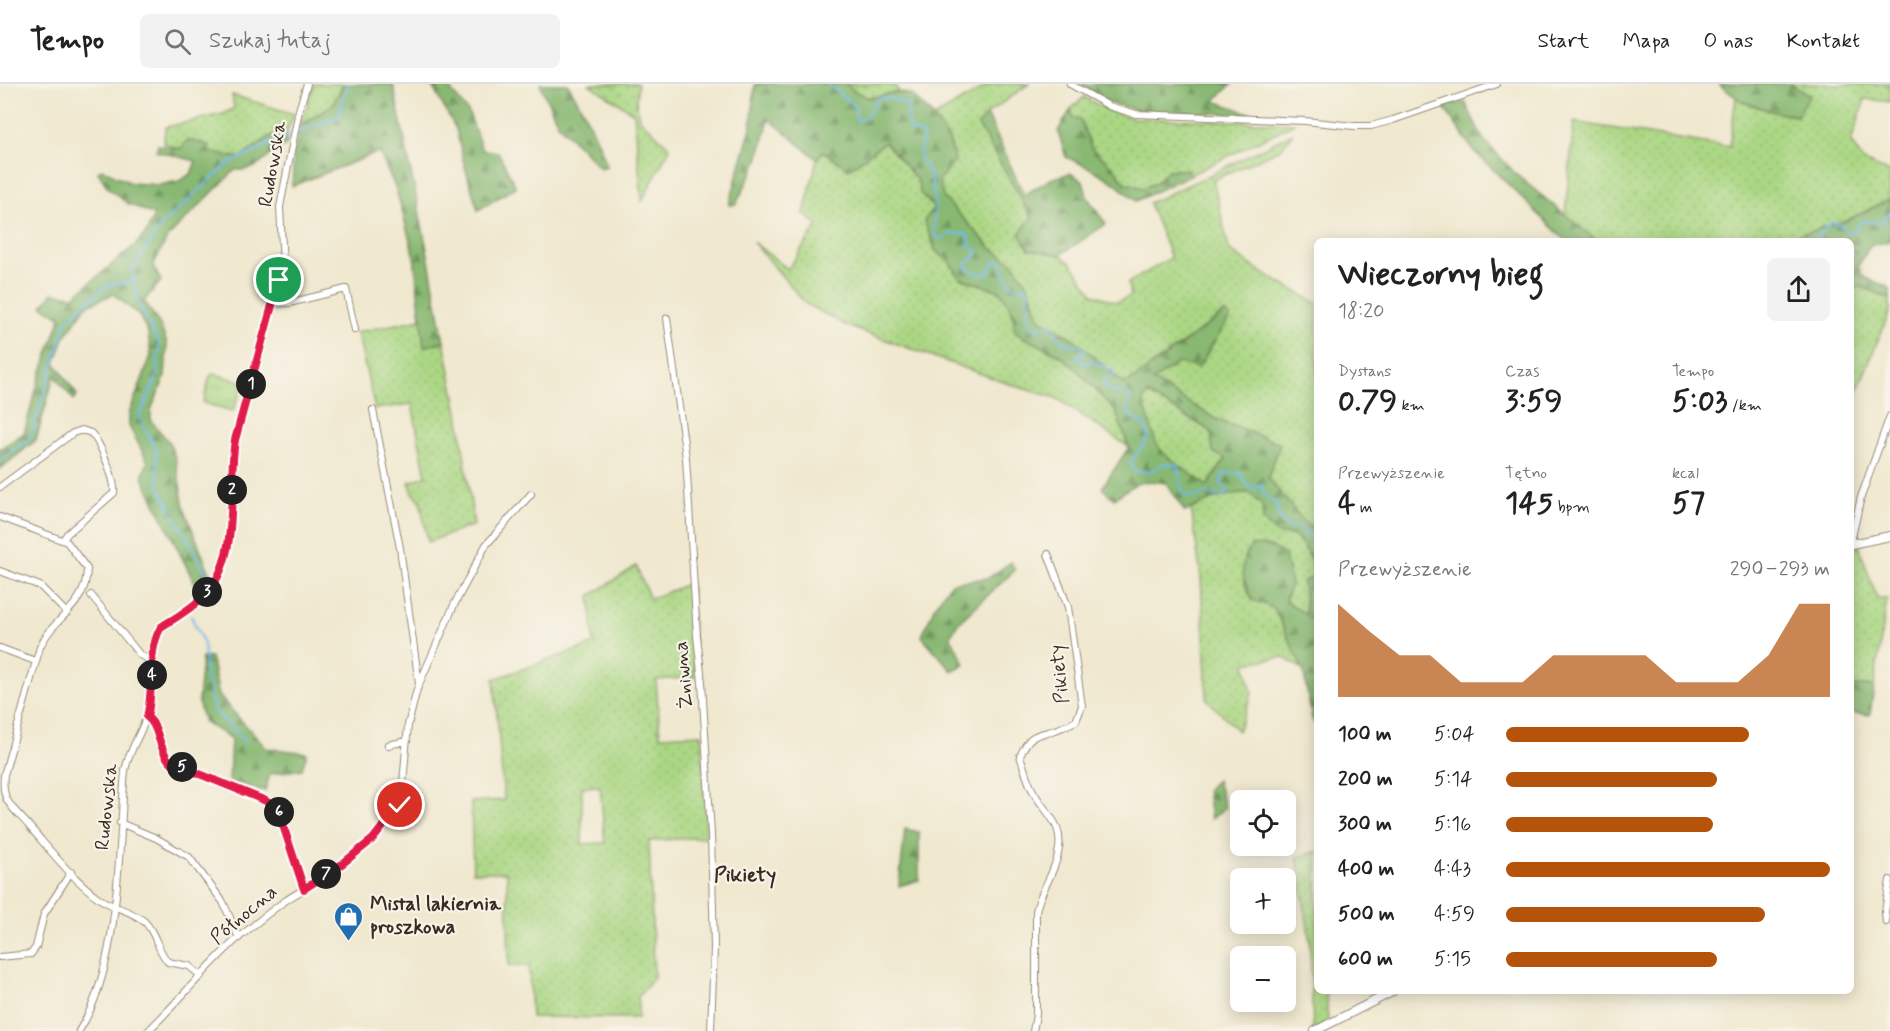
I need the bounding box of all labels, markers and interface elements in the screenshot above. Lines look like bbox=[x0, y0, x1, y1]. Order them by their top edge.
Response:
search box bbox=[140, 14, 560, 68]
text: Tempo bbox=[30, 23, 104, 60]
icon: search bbox=[161, 25, 194, 58]
text: Szukaj tutaj bbox=[209, 27, 331, 55]
text: Start bbox=[1537, 27, 1589, 55]
text: Mapa bbox=[1622, 27, 1670, 55]
text: O nas bbox=[1703, 27, 1753, 55]
text: Kontakt bbox=[1786, 27, 1860, 55]
street label: Rudowska bbox=[252, 118, 294, 209]
text: Wieczorny bieg bbox=[1338, 253, 1544, 297]
pin bbox=[253, 254, 304, 305]
button: share bbox=[1767, 258, 1830, 321]
icon: arrive bbox=[262, 263, 295, 296]
text: 18:20 bbox=[1338, 298, 1384, 325]
text: Dystans bbox=[1338, 361, 1391, 382]
text: Czas bbox=[1505, 361, 1540, 382]
text: Tempo bbox=[1672, 361, 1714, 382]
pin: 1 bbox=[236, 369, 266, 399]
text: 1 bbox=[247, 373, 255, 394]
text: 0.79 bbox=[1338, 382, 1397, 421]
text: 3:59 bbox=[1505, 382, 1562, 421]
text: 5:03 bbox=[1672, 382, 1727, 421]
text: km bbox=[1397, 395, 1425, 416]
text: /km bbox=[1727, 395, 1762, 416]
text: Przewyższenie bbox=[1338, 463, 1445, 484]
text: Tętno bbox=[1505, 463, 1547, 484]
text: kcal bbox=[1672, 463, 1699, 484]
pin: 2 bbox=[217, 475, 247, 505]
text: 2 bbox=[228, 479, 236, 500]
text: 4 bbox=[1338, 484, 1355, 523]
text: 145 bbox=[1505, 484, 1553, 523]
text: 57 bbox=[1672, 484, 1705, 523]
text: m bbox=[1355, 497, 1373, 518]
text: bpm bbox=[1553, 497, 1590, 518]
text: Przewyższenie bbox=[1338, 556, 1471, 583]
text: 290–293 m bbox=[1730, 556, 1830, 583]
pin: 3 bbox=[192, 577, 222, 607]
text: 3 bbox=[203, 581, 211, 602]
street label: Żniwna bbox=[668, 640, 700, 710]
street label: Pikiety bbox=[1043, 643, 1077, 705]
pin: 4 bbox=[137, 660, 167, 690]
text: 4 bbox=[147, 664, 157, 685]
text: 100 m bbox=[1338, 721, 1392, 748]
text: 5:04 bbox=[1434, 721, 1475, 748]
pin: 5 bbox=[167, 752, 197, 782]
text: 5 bbox=[177, 756, 187, 777]
street label: Rudowska bbox=[89, 761, 125, 852]
text: 200 m bbox=[1338, 766, 1393, 793]
text: 5:14 bbox=[1434, 766, 1472, 793]
pin bbox=[374, 779, 425, 830]
icon: check bbox=[383, 788, 416, 821]
map controls bbox=[1230, 790, 1296, 1012]
button: locate bbox=[1230, 790, 1296, 856]
pin: 6 bbox=[264, 797, 294, 827]
text: 6 bbox=[275, 801, 283, 822]
text: 300 m bbox=[1338, 811, 1392, 838]
text: 5:16 bbox=[1434, 811, 1471, 838]
text: 400 m bbox=[1338, 856, 1394, 883]
text: 4:43 bbox=[1434, 856, 1471, 883]
pin: 7 bbox=[311, 859, 341, 889]
district label: Pikiety bbox=[714, 861, 776, 889]
text: 7 bbox=[321, 863, 331, 884]
button: + bbox=[1230, 868, 1296, 934]
street label: Północna bbox=[205, 879, 283, 951]
place label: Mistal lakiernia proszkowa bbox=[370, 891, 502, 941]
shop icon: Mistal lakiernia proszkowa bbox=[333, 900, 365, 942]
text: 500 m bbox=[1338, 901, 1395, 928]
text: 4:59 bbox=[1434, 901, 1475, 928]
button: − bbox=[1230, 946, 1296, 1012]
text: 600 m bbox=[1338, 946, 1393, 973]
text: 5:15 bbox=[1434, 946, 1471, 973]

